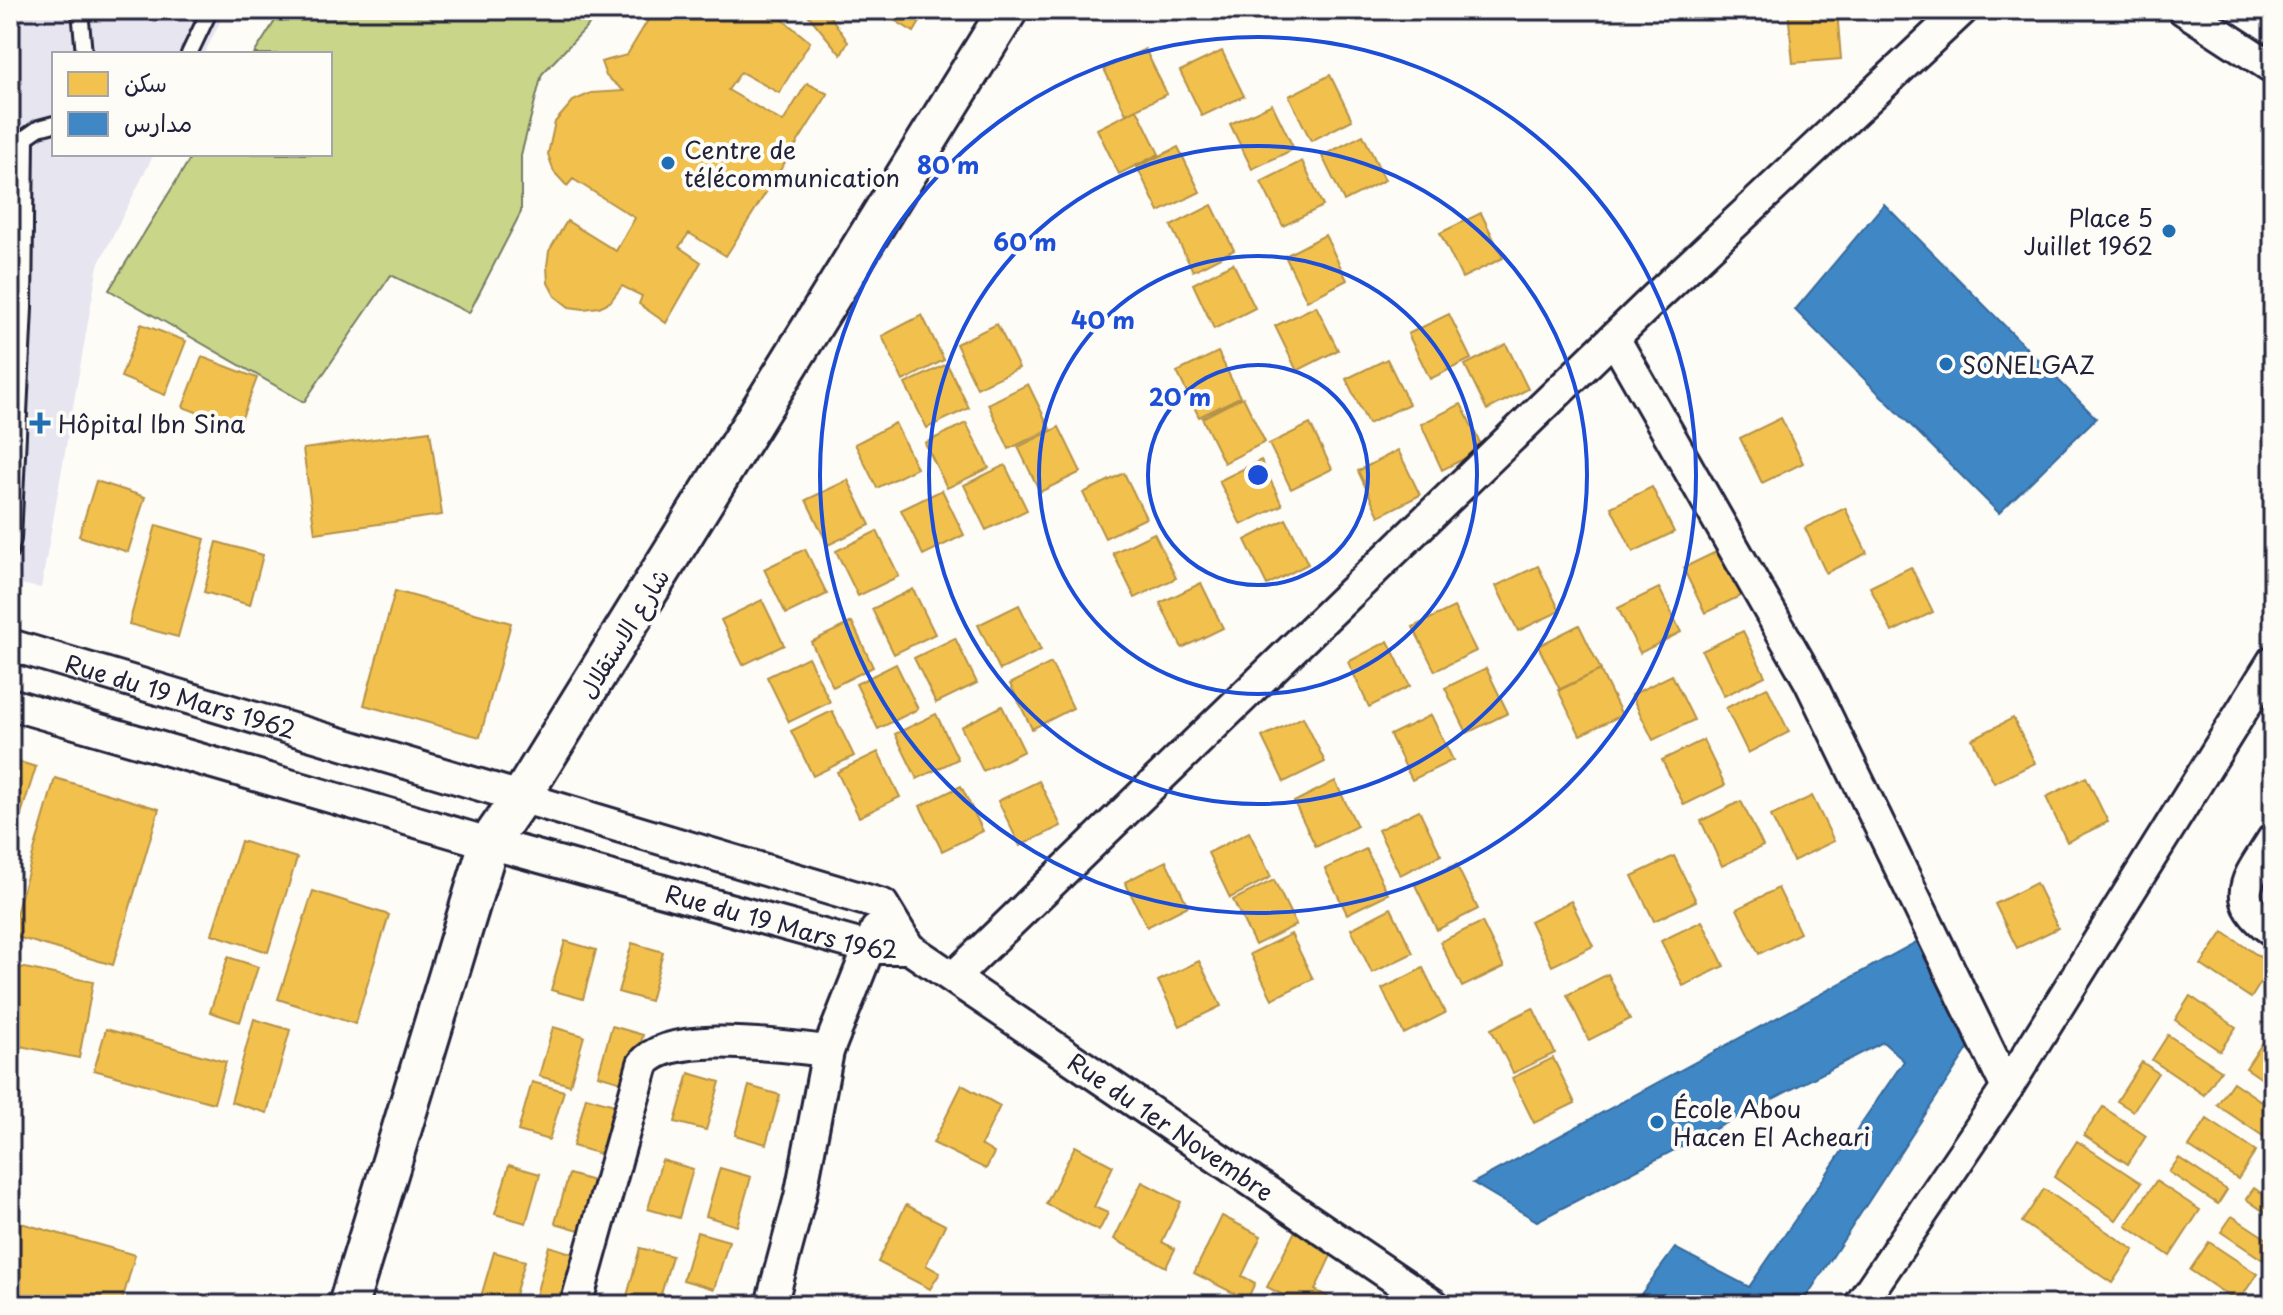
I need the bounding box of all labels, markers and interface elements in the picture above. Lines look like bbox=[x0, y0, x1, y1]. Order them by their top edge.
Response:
legend bbox=[52, 52, 332, 156]
text: سكن bbox=[124, 64, 167, 100]
text: مدارس bbox=[124, 104, 192, 140]
place label: Centre de télécommunication bbox=[684, 131, 900, 195]
text: 80 m bbox=[917, 146, 979, 182]
marker: Centre de télécommunication bbox=[659, 154, 677, 172]
place label: Place 5 Juillet 1962 bbox=[2023, 199, 2153, 263]
marker: Place 5 Juillet 1962 bbox=[2160, 222, 2178, 240]
text: 60 m bbox=[993, 223, 1057, 259]
text: 40 m bbox=[1071, 301, 1135, 337]
place label: SONELGAZ bbox=[1962, 346, 2095, 382]
marker: SONELGAZ bbox=[1937, 355, 1955, 373]
text: 20 m bbox=[1149, 378, 1211, 414]
place label: Hôpital Ibn Sina bbox=[58, 405, 245, 441]
marker: Hôpital Ibn Sina bbox=[29, 412, 51, 434]
centre of rings bbox=[1244, 461, 1272, 489]
street label: شارع الاستقلال bbox=[569, 561, 678, 706]
street label: Rue du 19 Mars 1962 bbox=[61, 644, 300, 747]
street label: Rue du 19 Mars 1962 bbox=[661, 875, 897, 966]
street label: Rue du 1er Novembre bbox=[1061, 1043, 1281, 1209]
place label: École Abou Hacen El Acheari bbox=[1673, 1090, 1870, 1154]
marker: École Abou Hacen El Acheari bbox=[1648, 1113, 1666, 1131]

